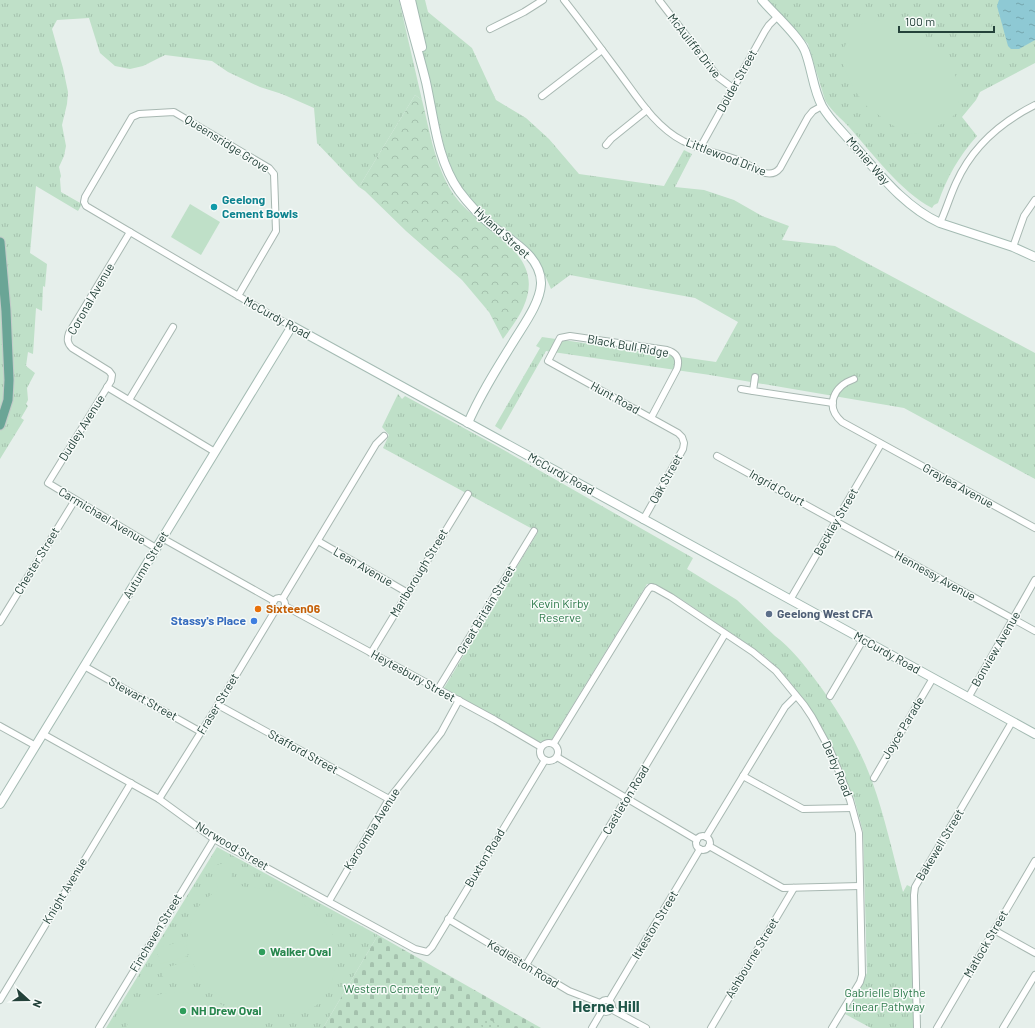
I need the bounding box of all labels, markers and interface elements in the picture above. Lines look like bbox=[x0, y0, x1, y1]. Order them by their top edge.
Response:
scale bar bbox=[899, 8, 994, 34]
street label: McAuliffe Drive bbox=[665, 10, 724, 80]
text: 100 m bbox=[905, 14, 935, 28]
street label: Dolder Street bbox=[713, 47, 759, 114]
street label: Queensridge Grove bbox=[183, 111, 273, 175]
street label: Monier Way bbox=[844, 133, 894, 188]
street label: Littlewood Drive bbox=[684, 134, 768, 178]
place label: Geelong Cement Bowls bbox=[222, 192, 298, 220]
marker: Geelong Cement Bowls bbox=[209, 202, 219, 212]
street label: Hyland Street bbox=[472, 204, 534, 261]
street label: Coronal Avenue bbox=[64, 260, 116, 337]
street label: McCurdy Road bbox=[242, 293, 313, 341]
street label: Black Bull Ridge bbox=[586, 331, 670, 359]
street label: Hunt Road bbox=[588, 378, 643, 416]
street label: Dudley Avenue bbox=[55, 392, 107, 463]
street label: McCurdy Road bbox=[526, 449, 597, 497]
street label: Oak Street bbox=[646, 451, 685, 506]
street label: Graylea Avenue bbox=[921, 460, 996, 510]
street label: Ingrid Court bbox=[747, 466, 808, 508]
street label: Carmichael Avenue bbox=[56, 484, 149, 547]
street label: Beckley Street bbox=[810, 485, 860, 558]
street label: Chester Street bbox=[11, 524, 62, 597]
street label: Marlborough Street bbox=[386, 526, 450, 619]
street label: Autumn Street bbox=[120, 528, 171, 601]
street label: Lean Avenue bbox=[331, 543, 396, 589]
street label: Hennessy Avenue bbox=[893, 547, 978, 603]
street label: Great Britain Street bbox=[453, 563, 517, 656]
park label: Kevin Kirby Reserve bbox=[531, 596, 589, 624]
place label: Sixteen06 bbox=[266, 601, 321, 615]
marker: Sixteen06 bbox=[253, 604, 263, 614]
place label: Geelong West CFA bbox=[777, 606, 873, 620]
street label: Bonview Avenue bbox=[968, 608, 1022, 689]
marker: Geelong West CFA bbox=[764, 609, 774, 619]
place label: Stassy's Place bbox=[171, 613, 246, 627]
marker: Stassy's Place bbox=[249, 616, 259, 626]
street label: McCurdy Road bbox=[852, 628, 923, 676]
street label: Heytesbury Street bbox=[369, 646, 458, 704]
street label: Fraser Street bbox=[193, 670, 241, 737]
street label: Stewart Street bbox=[107, 674, 180, 723]
street label: Joyce Parade bbox=[878, 694, 926, 761]
street label: Stafford Street bbox=[266, 726, 341, 776]
street label: Derby Road bbox=[820, 739, 856, 799]
street label: Castleton Road bbox=[599, 762, 651, 837]
street label: Karoomba Avenue bbox=[340, 785, 402, 872]
street label: Bakewell Street bbox=[912, 806, 966, 883]
street label: Norwood Street bbox=[194, 818, 272, 872]
street label: Buxton Road bbox=[461, 826, 507, 889]
street label: Knight Avenue bbox=[39, 855, 89, 926]
street label: Itkeston Street bbox=[628, 888, 680, 961]
street label: Finchaven Street bbox=[126, 891, 184, 974]
street label: Matlock Street bbox=[960, 907, 1010, 980]
street label: Ashbourne Street bbox=[722, 915, 781, 1000]
street label: Kedleston Road bbox=[485, 936, 562, 990]
place label: Walker Oval bbox=[270, 944, 331, 958]
marker: Walker Oval bbox=[257, 947, 267, 957]
north arrow bbox=[8, 980, 48, 1020]
park label: Western Cemetery bbox=[344, 981, 441, 995]
park label: Gabrielle Blythe Linear Pathway bbox=[844, 985, 926, 1013]
district label: Herne Hill bbox=[572, 996, 640, 1015]
text: N bbox=[30, 998, 45, 1010]
place label: NH Drew Oval bbox=[191, 1003, 261, 1017]
marker: NH Drew Oval bbox=[178, 1006, 188, 1016]

